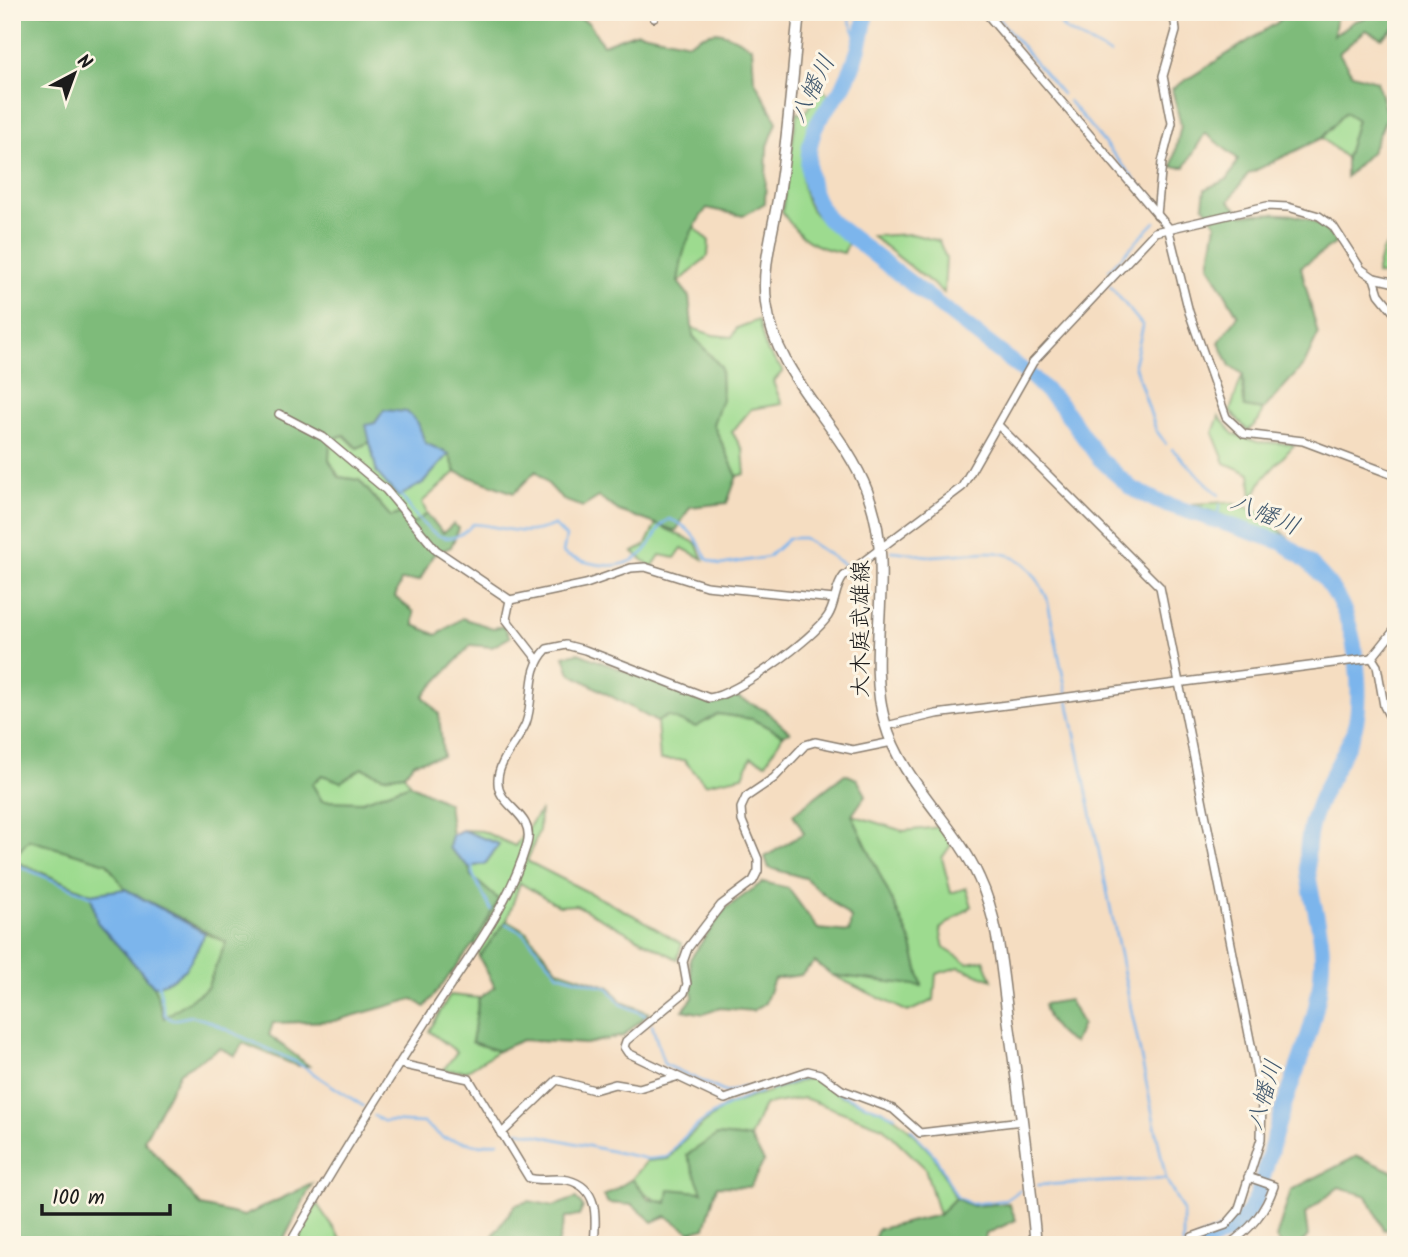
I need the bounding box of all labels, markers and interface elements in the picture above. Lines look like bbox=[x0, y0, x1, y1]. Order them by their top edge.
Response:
north arrow bbox=[38, 38, 108, 108]
text: N bbox=[69, 47, 98, 78]
water label: 八幡川 bbox=[779, 48, 847, 130]
water label: 八幡川 bbox=[1224, 483, 1306, 547]
street label: 大木庭武雄線 bbox=[844, 560, 880, 698]
water label: 八幡川 bbox=[1236, 1055, 1294, 1135]
scale bar bbox=[42, 1173, 170, 1217]
text: 100 m bbox=[52, 1182, 105, 1215]

